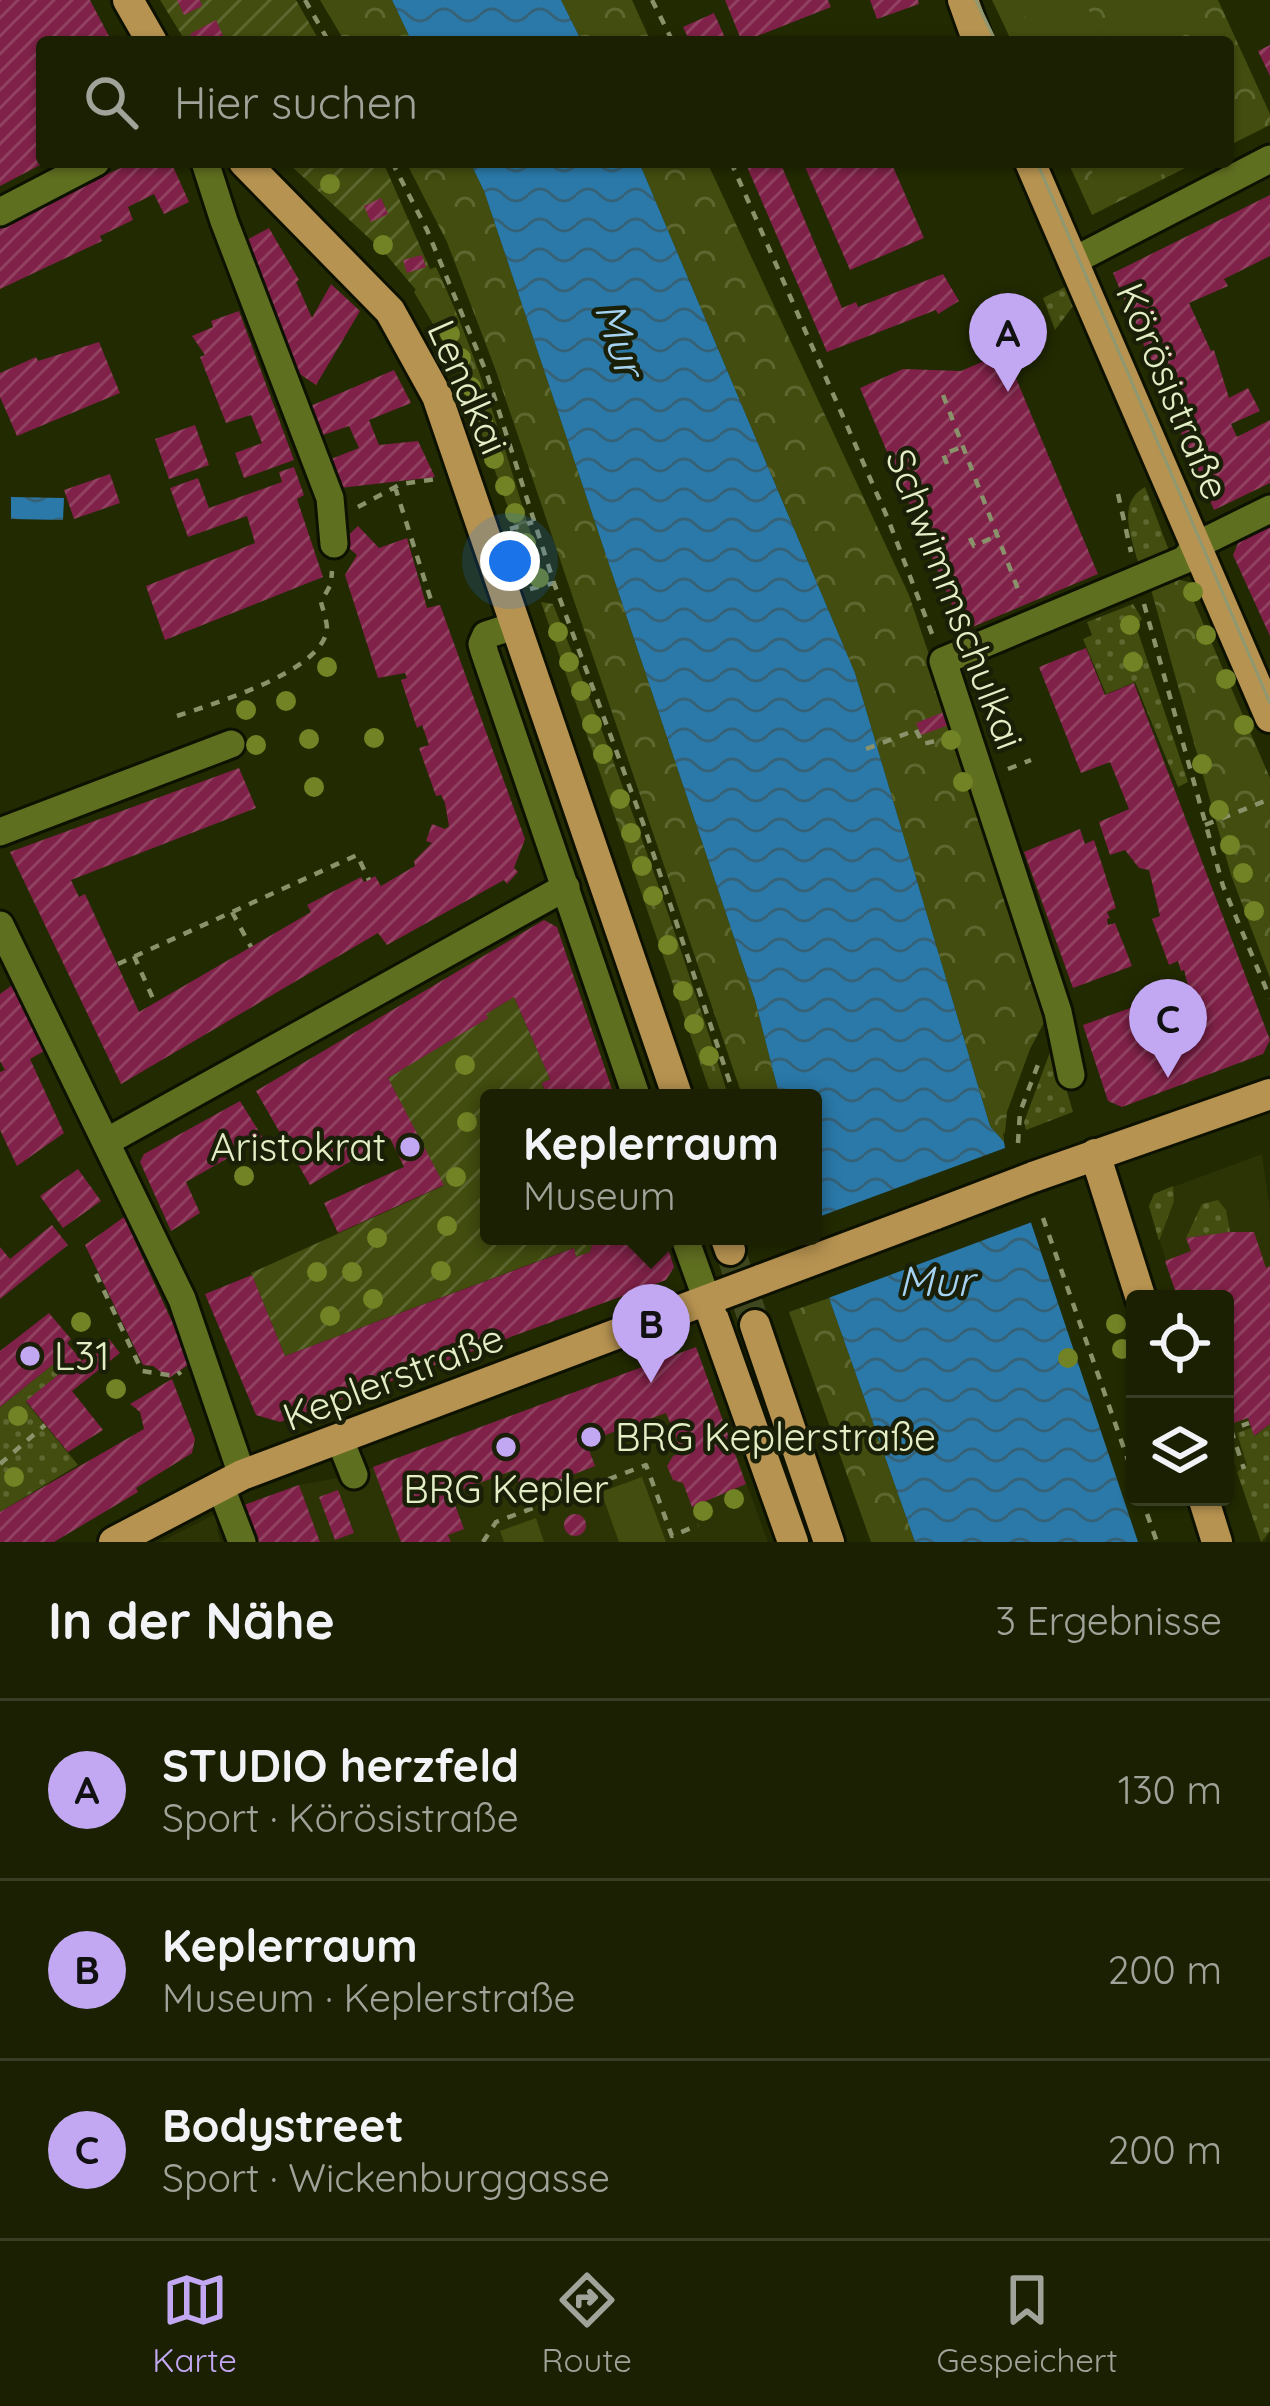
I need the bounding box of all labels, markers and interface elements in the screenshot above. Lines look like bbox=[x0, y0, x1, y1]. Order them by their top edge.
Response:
search box bbox=[36, 36, 1234, 168]
icon: search bbox=[78, 69, 144, 135]
text: Hier suchen bbox=[174, 74, 418, 130]
street label: Körösistraße bbox=[1106, 275, 1241, 506]
pin: A bbox=[969, 293, 1047, 392]
water label: Mur bbox=[584, 295, 659, 387]
street label: Lendkai bbox=[417, 312, 520, 461]
street label: Schwimmschulkai bbox=[876, 442, 1035, 756]
your location bbox=[480, 531, 540, 591]
pin: C bbox=[1129, 979, 1207, 1078]
popup bbox=[480, 1089, 822, 1245]
text: Keplerraum bbox=[523, 1115, 779, 1171]
place label: Aristokrat bbox=[210, 1122, 386, 1171]
marker: Aristokrat bbox=[397, 1134, 423, 1160]
text: Museum bbox=[523, 1171, 676, 1220]
water label: Mur bbox=[899, 1254, 978, 1307]
pin: B bbox=[612, 1284, 690, 1383]
map controls bbox=[1126, 1290, 1234, 1506]
button: locate bbox=[1126, 1290, 1234, 1398]
street label: Keplerstraße bbox=[276, 1312, 510, 1441]
place label: L31 bbox=[54, 1331, 110, 1380]
marker: L31 bbox=[17, 1343, 43, 1369]
button: layers bbox=[1126, 1398, 1234, 1506]
place label: BRG Keplerstraße bbox=[615, 1412, 936, 1461]
marker: BRG Keplerstraße bbox=[578, 1424, 604, 1450]
marker: BRG Kepler bbox=[493, 1434, 519, 1460]
place label: BRG Kepler bbox=[403, 1464, 609, 1513]
text: In der Nähe bbox=[48, 1588, 335, 1652]
text: 3 Ergebnisse bbox=[996, 1596, 1222, 1645]
text: STUDIO herzfeld bbox=[162, 1737, 519, 1793]
text: A bbox=[75, 1765, 99, 1814]
text: 130 m bbox=[1118, 1765, 1222, 1814]
text: Sport · Körösistraße bbox=[162, 1793, 519, 1842]
text: Keplerraum bbox=[162, 1917, 418, 1973]
text: B bbox=[74, 1945, 100, 1994]
text: 200 m bbox=[1108, 1945, 1222, 1994]
text: Museum · Keplerstraße bbox=[162, 1973, 576, 2022]
text: Bodystreet bbox=[162, 2097, 404, 2153]
text: C bbox=[75, 2125, 99, 2174]
text: 200 m bbox=[1108, 2125, 1222, 2174]
text: Sport · Wickenburggasse bbox=[162, 2153, 610, 2202]
tab: Karte bbox=[152, 2267, 237, 2380]
tab: Route bbox=[542, 2267, 632, 2380]
tab: Gespeichert bbox=[937, 2267, 1118, 2380]

